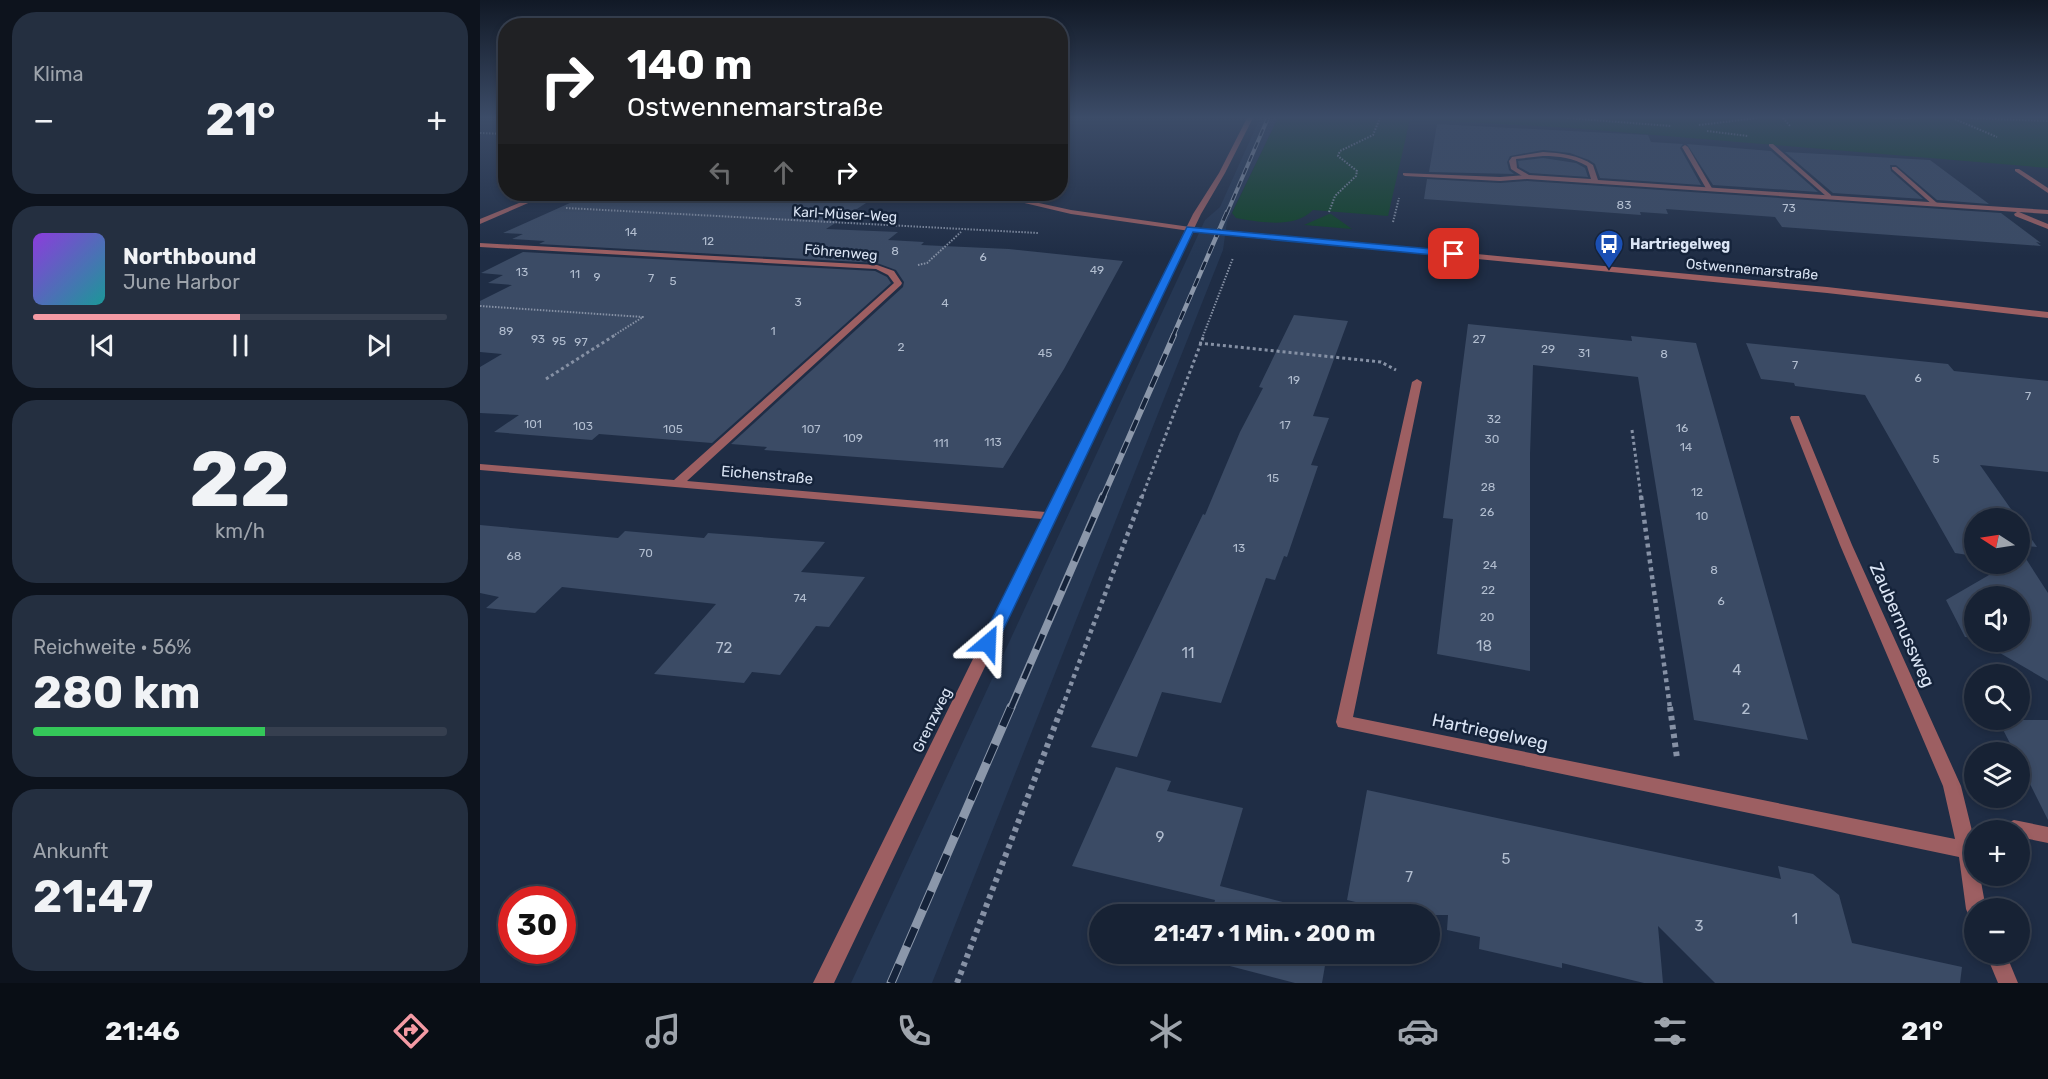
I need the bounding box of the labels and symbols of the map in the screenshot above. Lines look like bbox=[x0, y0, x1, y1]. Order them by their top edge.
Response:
house number: 83 bbox=[1617, 198, 1631, 212]
house number: 73 bbox=[1782, 201, 1796, 215]
street label: Karl-Müser-Weg bbox=[792, 203, 898, 226]
house number: 14 bbox=[625, 225, 638, 239]
pin bbox=[1428, 228, 1479, 279]
bus stop icon: Hartriegelweg bbox=[1593, 228, 1625, 270]
house number: 12 bbox=[702, 234, 714, 248]
place label: Hartriegelweg bbox=[1630, 236, 1730, 253]
street label: Föhrenweg bbox=[804, 241, 878, 264]
house number: 8 bbox=[891, 244, 899, 258]
house number: 6 bbox=[979, 250, 987, 264]
street label: Ostwennemarstraße bbox=[1685, 255, 1819, 284]
house number: 49 bbox=[1090, 263, 1104, 277]
house number: 13 bbox=[516, 265, 528, 279]
house number: 11 bbox=[570, 267, 580, 281]
house number: 9 bbox=[593, 270, 601, 284]
house number: 7 bbox=[648, 271, 654, 285]
house number: 5 bbox=[669, 274, 677, 288]
house number: 3 bbox=[794, 295, 802, 309]
house number: 4 bbox=[941, 296, 949, 310]
house number: 89 bbox=[499, 324, 513, 338]
house number: 1 bbox=[770, 324, 776, 338]
house number: 93 bbox=[531, 332, 545, 346]
house number: 27 bbox=[1472, 332, 1486, 346]
house number: 95 bbox=[552, 334, 566, 348]
house number: 97 bbox=[574, 335, 588, 349]
house number: 2 bbox=[897, 340, 905, 354]
house number: 29 bbox=[1541, 342, 1555, 356]
house number: 45 bbox=[1038, 346, 1052, 360]
house number: 31 bbox=[1578, 346, 1590, 360]
house number: 8 bbox=[1660, 347, 1668, 361]
house number: 7 bbox=[1792, 358, 1798, 372]
house number: 6 bbox=[1914, 371, 1922, 385]
house number: 19 bbox=[1288, 373, 1300, 387]
house number: 7 bbox=[2025, 389, 2031, 403]
house number: 32 bbox=[1487, 412, 1501, 426]
house number: 101 bbox=[524, 417, 542, 431]
house number: 17 bbox=[1279, 418, 1291, 432]
house number: 103 bbox=[573, 419, 593, 433]
house number: 16 bbox=[1676, 421, 1688, 435]
house number: 105 bbox=[663, 422, 683, 436]
house number: 107 bbox=[802, 422, 820, 436]
house number: 109 bbox=[843, 431, 863, 445]
house number: 30 bbox=[1485, 432, 1499, 446]
house number: 113 bbox=[984, 435, 1002, 449]
house number: 111 bbox=[933, 436, 949, 450]
house number: 14 bbox=[1680, 440, 1693, 454]
house number: 5 bbox=[1932, 452, 1940, 466]
street label: Eichenstraße bbox=[720, 462, 814, 488]
house number: 15 bbox=[1267, 471, 1279, 485]
house number: 28 bbox=[1481, 480, 1495, 494]
house number: 12 bbox=[1691, 485, 1703, 499]
house number: 26 bbox=[1480, 505, 1494, 519]
north arrow bbox=[1964, 508, 2030, 574]
house number: 10 bbox=[1696, 509, 1708, 523]
house number: 13 bbox=[1233, 541, 1245, 555]
house number: 70 bbox=[639, 546, 653, 560]
house number: 68 bbox=[507, 549, 521, 563]
house number: 24 bbox=[1483, 558, 1498, 572]
street label: Zaubernussweg bbox=[1865, 559, 1939, 691]
house number: 8 bbox=[1710, 563, 1718, 577]
house number: 22 bbox=[1481, 583, 1495, 597]
house number: 74 bbox=[793, 591, 807, 605]
house number: 6 bbox=[1717, 594, 1725, 608]
house number: 20 bbox=[1480, 610, 1494, 624]
position arrow bbox=[956, 611, 1020, 675]
house number: 18 bbox=[1476, 637, 1492, 655]
house number: 72 bbox=[716, 639, 732, 657]
house number: 11 bbox=[1182, 644, 1194, 662]
house number: 4 bbox=[1732, 661, 1742, 679]
street label: Grenzweg bbox=[909, 685, 955, 755]
house number: 2 bbox=[1742, 700, 1751, 718]
street label: Hartriegelweg bbox=[1430, 709, 1550, 755]
house number: 9 bbox=[1156, 828, 1165, 846]
house number: 5 bbox=[1502, 850, 1511, 868]
house number: 7 bbox=[1405, 868, 1413, 886]
speed limit sign: 30 bbox=[498, 886, 576, 964]
house number: 1 bbox=[1792, 910, 1798, 928]
house number: 3 bbox=[1694, 917, 1704, 935]

